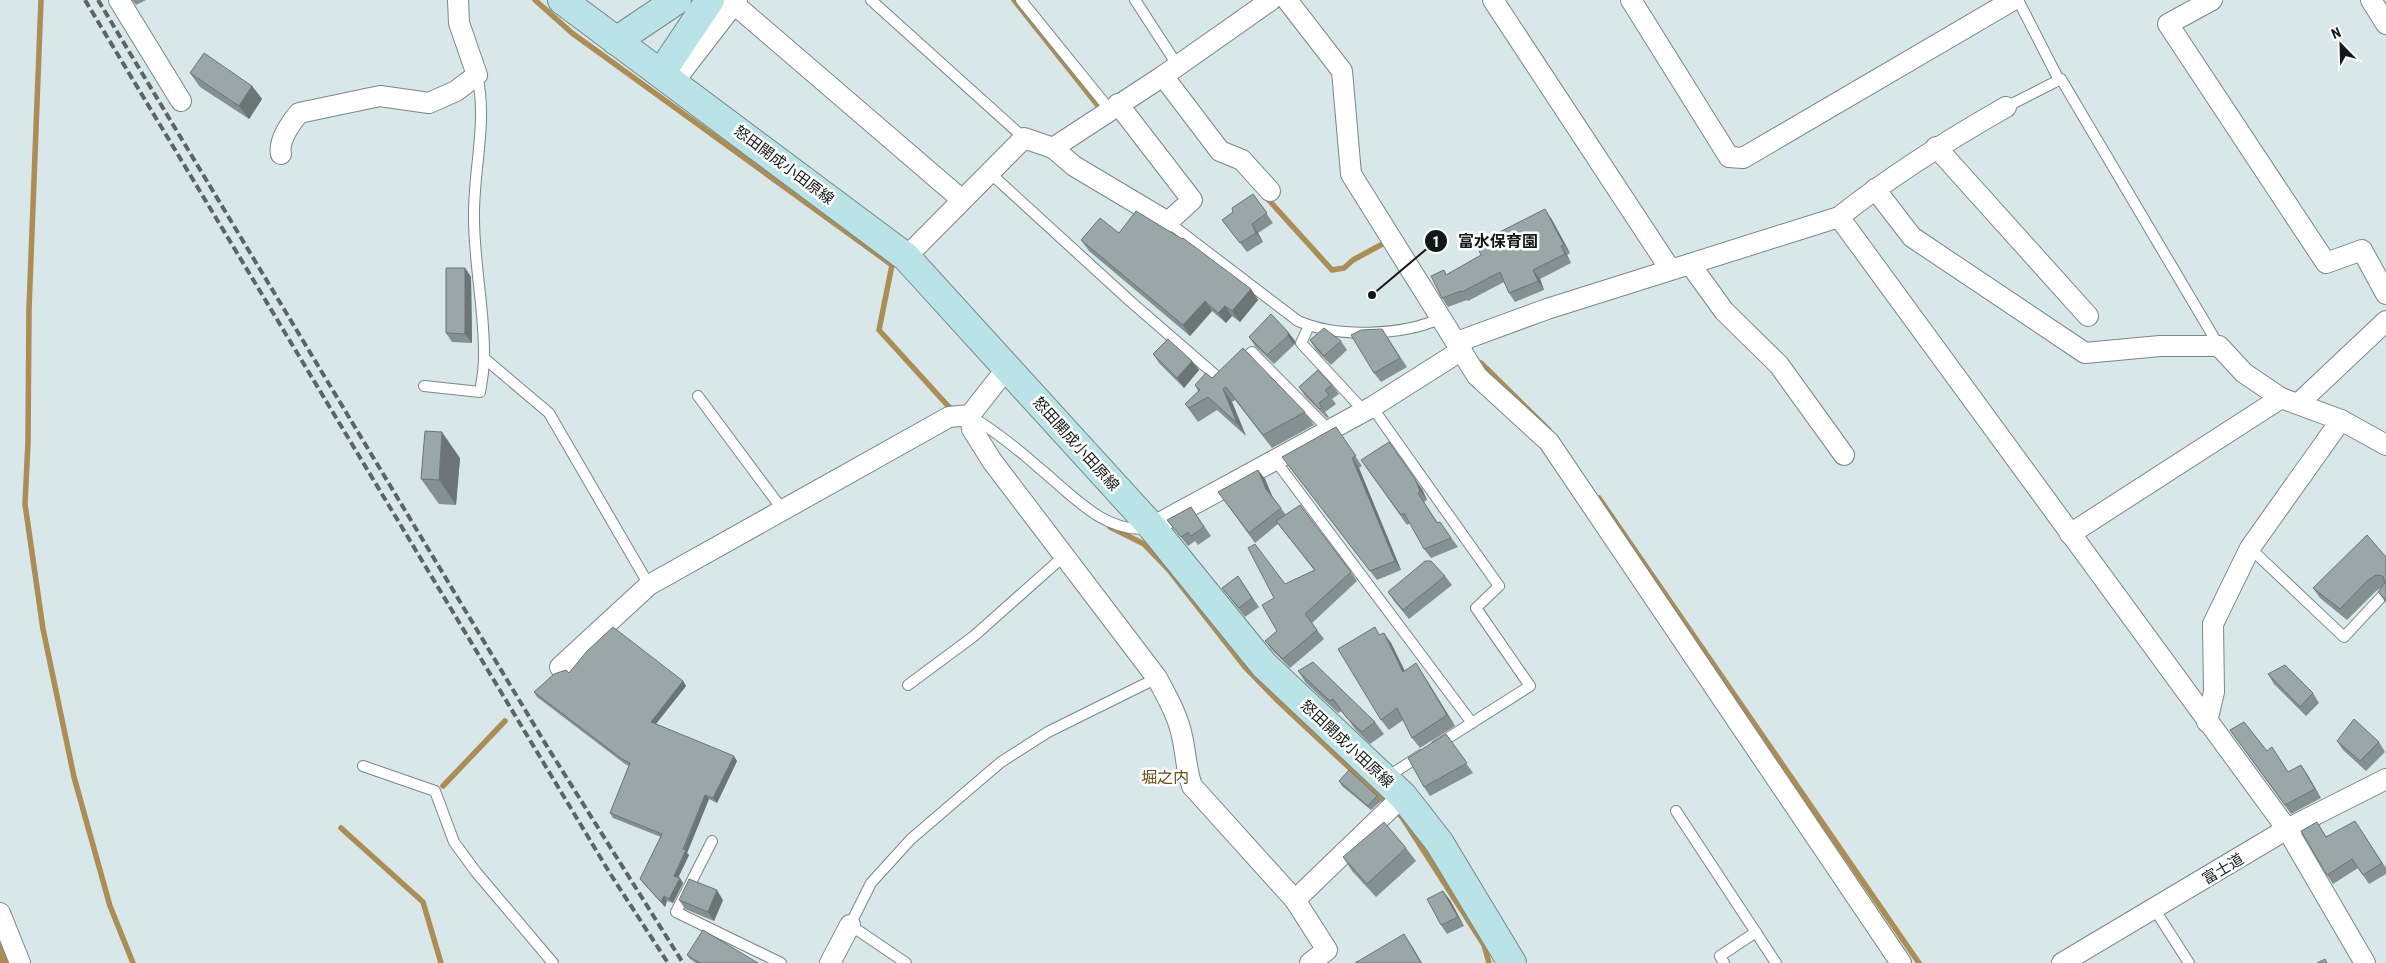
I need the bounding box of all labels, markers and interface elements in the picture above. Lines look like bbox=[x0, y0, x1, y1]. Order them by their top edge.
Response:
north arrow bbox=[2316, 20, 2366, 70]
text: N bbox=[2329, 24, 2343, 42]
street label: 怒田開成小田原線 bbox=[731, 122, 837, 208]
callout: 富水保育園 bbox=[1423, 226, 1548, 257]
text: 富水保育園 bbox=[1458, 232, 1538, 251]
text: 1 bbox=[1432, 233, 1440, 251]
street label: 怒田開成小田原線 bbox=[1029, 393, 1123, 495]
street label: 怒田開成小田原線 bbox=[1297, 696, 1397, 792]
district label: 堀之内 bbox=[1141, 768, 1189, 787]
street label: 富士道 bbox=[2199, 850, 2247, 888]

